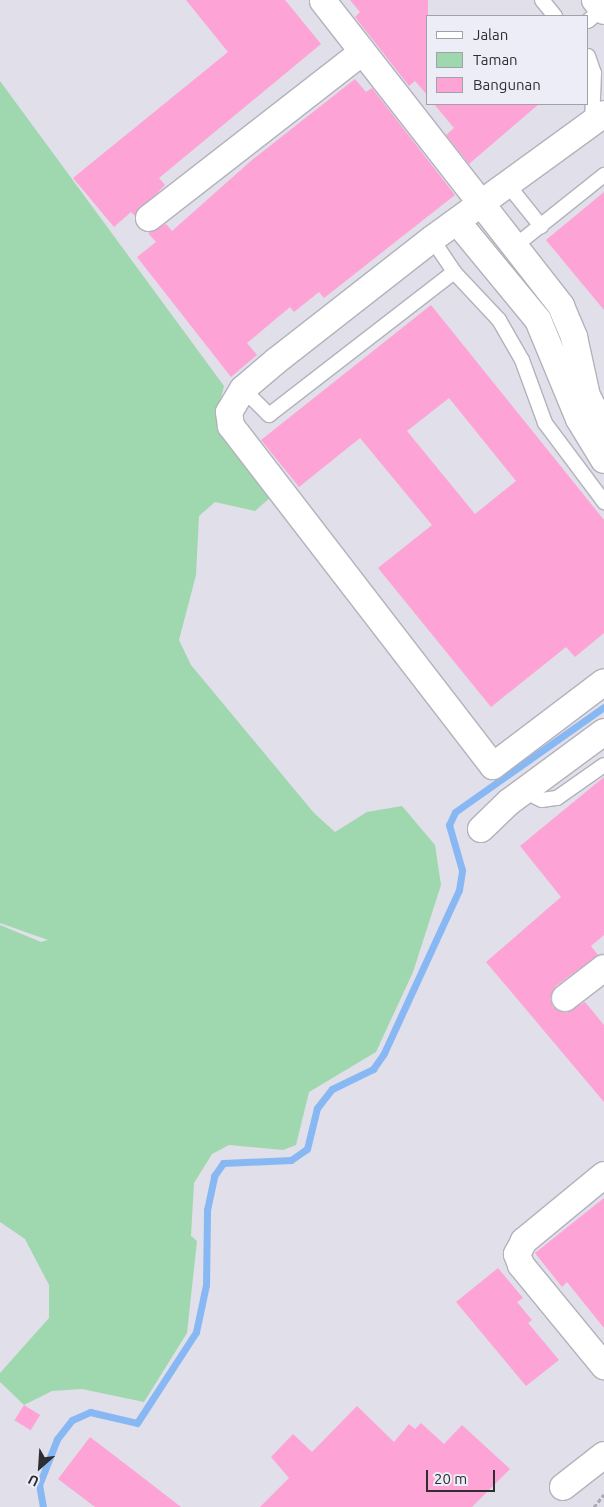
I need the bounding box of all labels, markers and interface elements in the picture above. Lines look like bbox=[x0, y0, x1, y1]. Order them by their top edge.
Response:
legend bbox=[426, 15, 589, 105]
text: Jalan bbox=[473, 26, 508, 43]
text: Taman bbox=[473, 51, 518, 68]
text: Bangunan bbox=[473, 76, 541, 93]
north arrow bbox=[15, 1442, 65, 1492]
scale bar bbox=[429, 1460, 498, 1492]
text: 20 m bbox=[434, 1470, 467, 1487]
text: U bbox=[26, 1471, 41, 1490]

